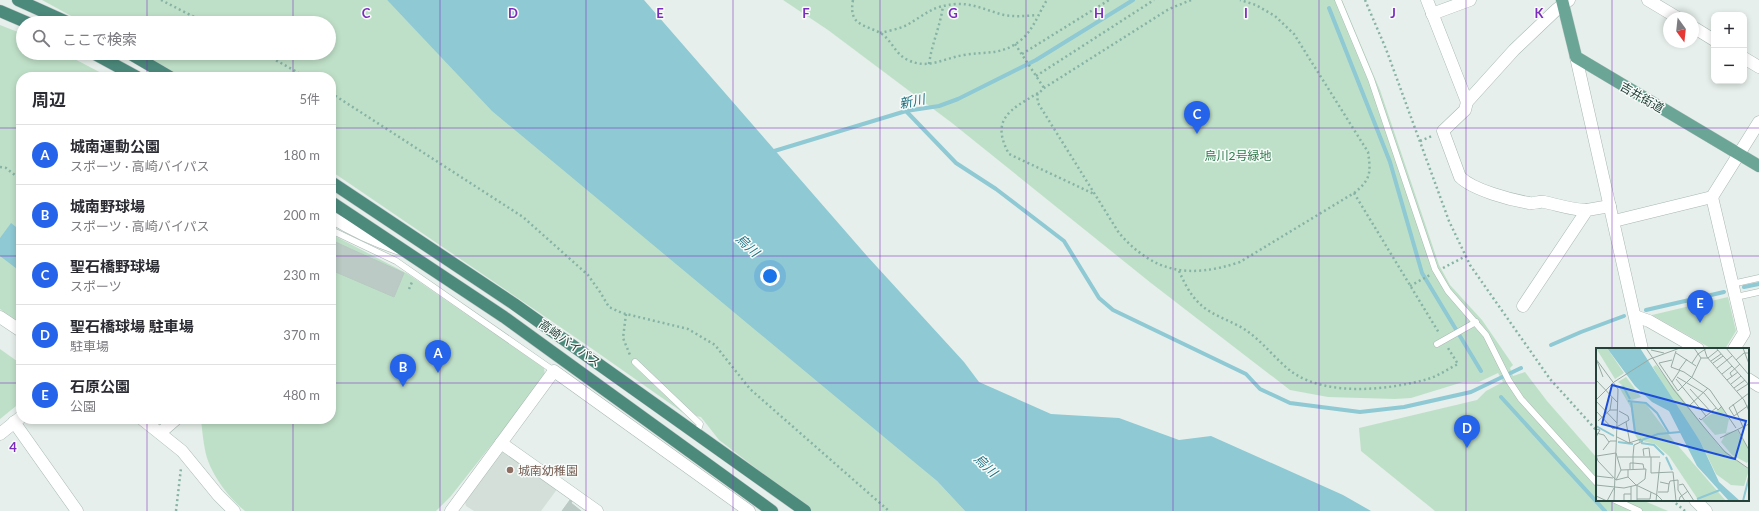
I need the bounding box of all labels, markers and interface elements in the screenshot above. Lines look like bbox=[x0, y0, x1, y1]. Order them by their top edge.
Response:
text: C bbox=[362, 5, 371, 21]
text: D bbox=[508, 5, 518, 21]
text: E bbox=[656, 5, 664, 21]
text: F bbox=[802, 5, 810, 21]
text: G bbox=[948, 5, 958, 21]
text: H bbox=[1094, 5, 1104, 21]
text: I bbox=[1244, 5, 1248, 21]
text: J bbox=[1390, 5, 1396, 21]
text: K bbox=[1535, 5, 1545, 21]
north arrow bbox=[1663, 12, 1699, 48]
map controls bbox=[1711, 12, 1747, 84]
button: + bbox=[1711, 12, 1747, 48]
search box bbox=[16, 16, 336, 60]
icon: search bbox=[30, 27, 52, 49]
text: ここで検索 bbox=[62, 30, 137, 48]
button: − bbox=[1711, 48, 1747, 84]
street label: 吉井街道 bbox=[1617, 79, 1667, 115]
text: 周辺 bbox=[32, 89, 66, 110]
water label: 新川 bbox=[898, 90, 928, 112]
text: 5件 bbox=[299, 91, 320, 107]
pin: C bbox=[1184, 101, 1210, 134]
text: 城南運動公園 bbox=[70, 137, 160, 155]
text: A bbox=[40, 147, 50, 163]
text: 180 m bbox=[283, 147, 320, 163]
park label: 烏川2号緑地 bbox=[1205, 148, 1271, 163]
text: スポーツ · 高崎バイパス bbox=[70, 158, 210, 174]
text: 城南野球場 bbox=[70, 197, 145, 215]
text: B bbox=[41, 207, 49, 223]
text: 200 m bbox=[283, 207, 320, 223]
text: スポーツ · 高崎バイパス bbox=[70, 218, 210, 234]
water label: 烏川 bbox=[733, 230, 764, 261]
text: 聖石橋野球場 bbox=[70, 257, 160, 275]
your location bbox=[760, 266, 780, 286]
text: C bbox=[41, 267, 49, 283]
text: 230 m bbox=[283, 267, 320, 283]
text: スポーツ bbox=[70, 278, 122, 294]
pin: E bbox=[1687, 290, 1713, 323]
street label: 高崎バイパス bbox=[536, 316, 604, 370]
text: 聖石橋球場 駐車場 bbox=[70, 317, 194, 335]
text: D bbox=[40, 327, 50, 343]
text: 370 m bbox=[283, 327, 320, 343]
text: 駐車場 bbox=[70, 338, 109, 354]
pin: A bbox=[425, 340, 451, 373]
inset map bbox=[1596, 348, 1749, 501]
pin: B bbox=[390, 354, 416, 387]
text: 石原公園 bbox=[70, 377, 130, 395]
text: E bbox=[41, 387, 49, 403]
text: 480 m bbox=[283, 387, 320, 403]
text: 公園 bbox=[70, 398, 96, 414]
pin: D bbox=[1454, 415, 1480, 448]
text: 4 bbox=[9, 439, 17, 455]
water label: 烏川 bbox=[971, 450, 1002, 481]
place label: 城南幼稚園 bbox=[518, 463, 578, 478]
marker: 城南幼稚園 bbox=[505, 465, 515, 475]

